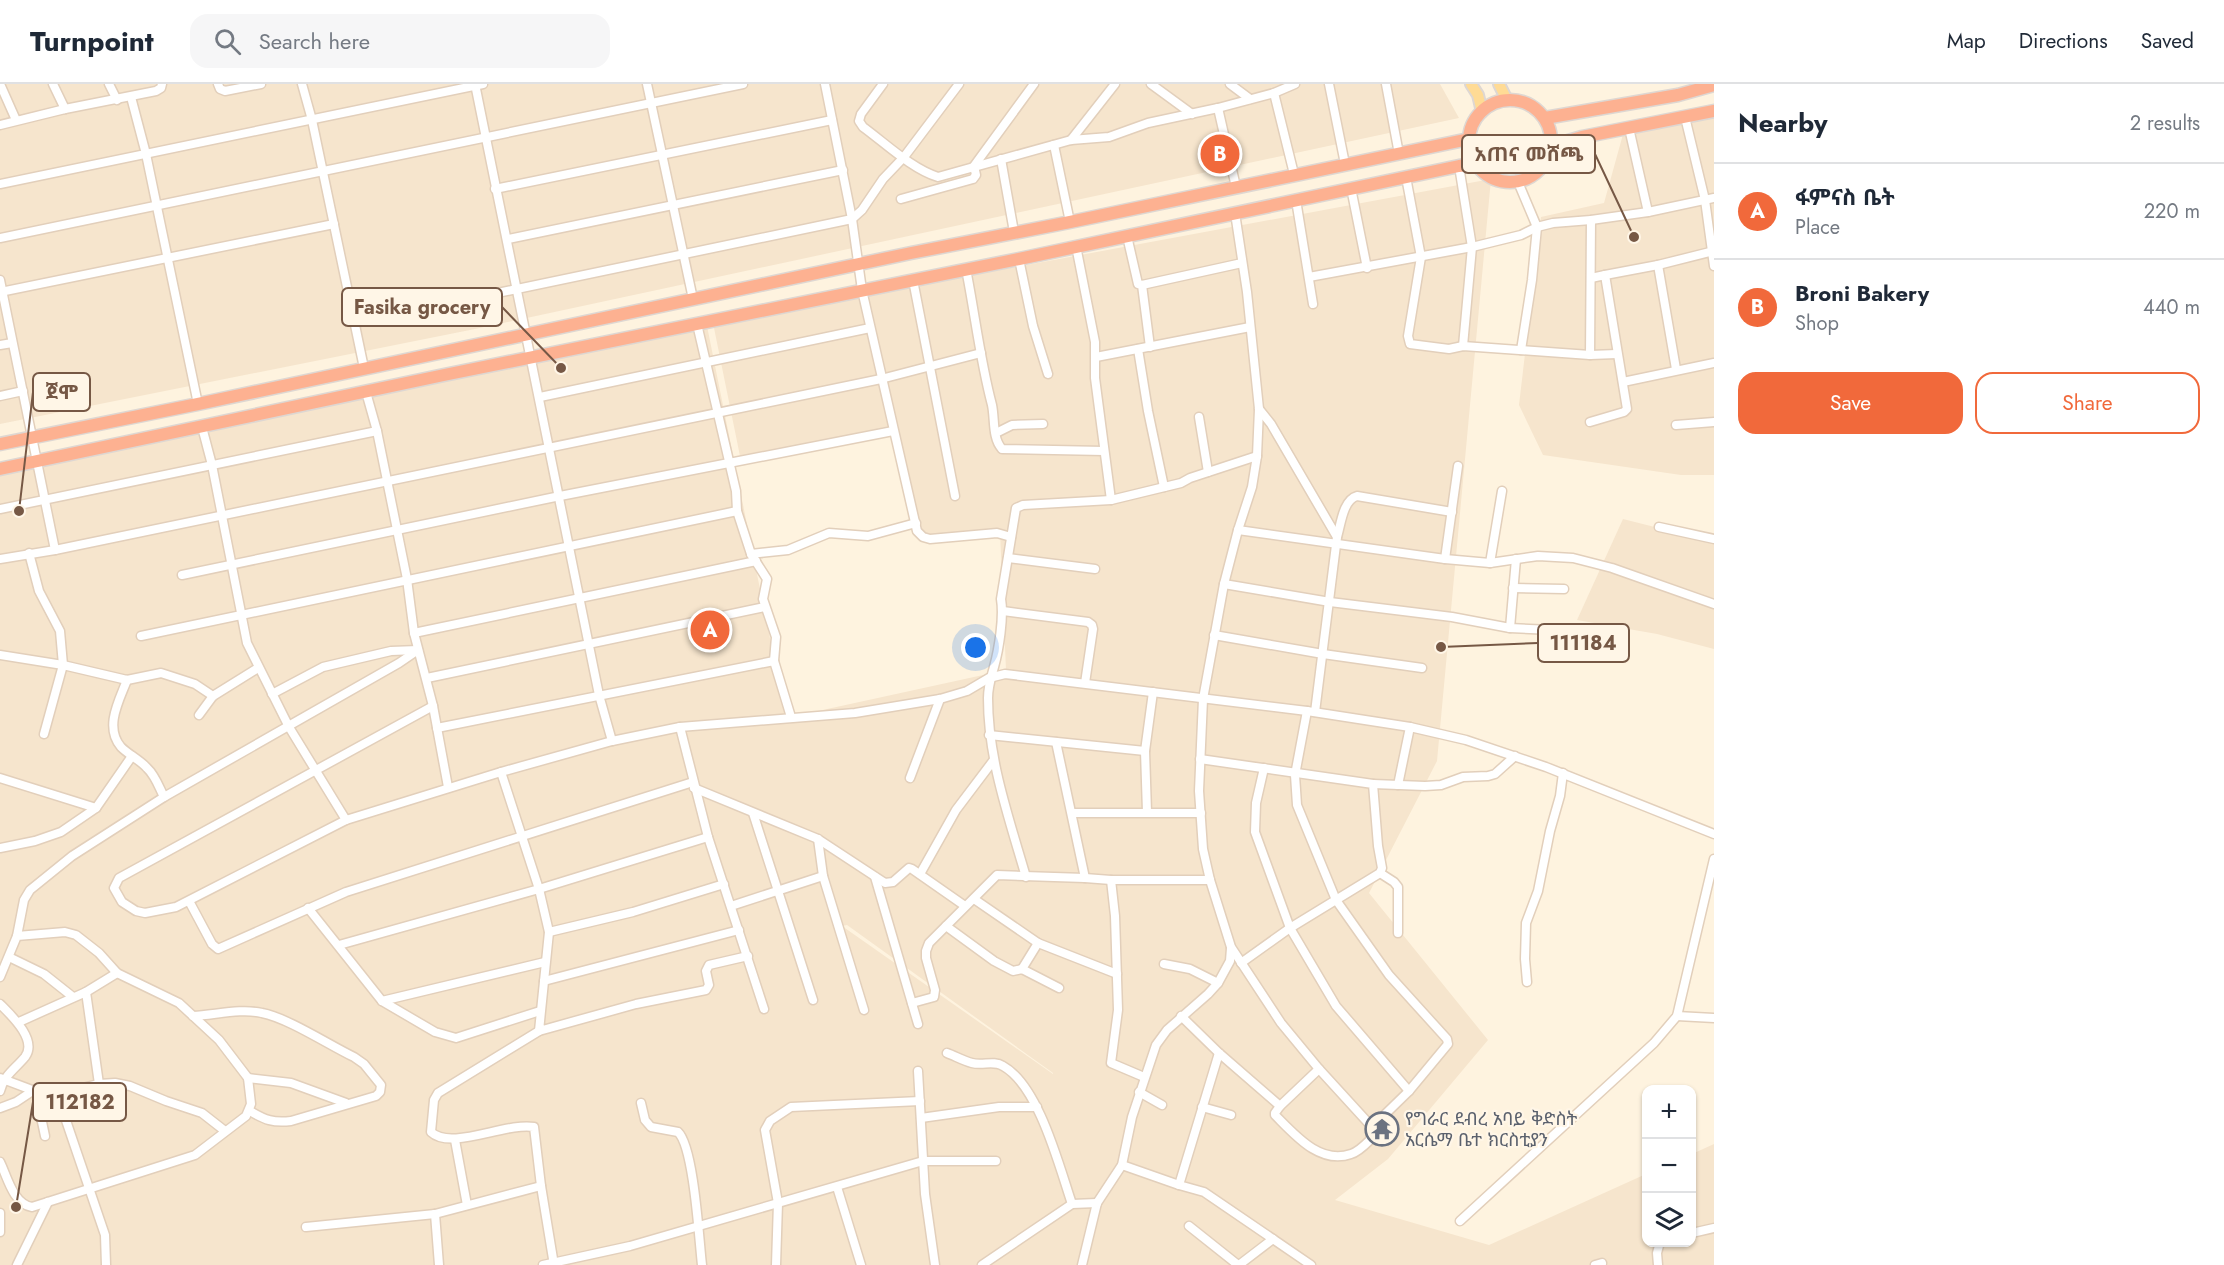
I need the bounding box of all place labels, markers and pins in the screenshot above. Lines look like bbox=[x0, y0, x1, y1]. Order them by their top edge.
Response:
pin: B bbox=[1200, 132, 1240, 176]
callout: አጠና መሸጫ bbox=[1462, 135, 1595, 173]
callout: Fasika grocery bbox=[342, 288, 502, 326]
callout: ጀሞ bbox=[33, 373, 90, 411]
pin: A bbox=[690, 608, 730, 652]
callout: 111184 bbox=[1538, 624, 1629, 662]
callout: 112182 bbox=[33, 1083, 126, 1121]
place label: የግራር ደብረ አባይ ቅድስት አርሴማ ቤተ ክርስቲያን bbox=[1405, 1106, 1578, 1153]
temple icon: የግራር ደብረ አባይ ቅድስት አርሴማ ቤተ ክርስቲያን bbox=[1364, 1111, 1400, 1147]

